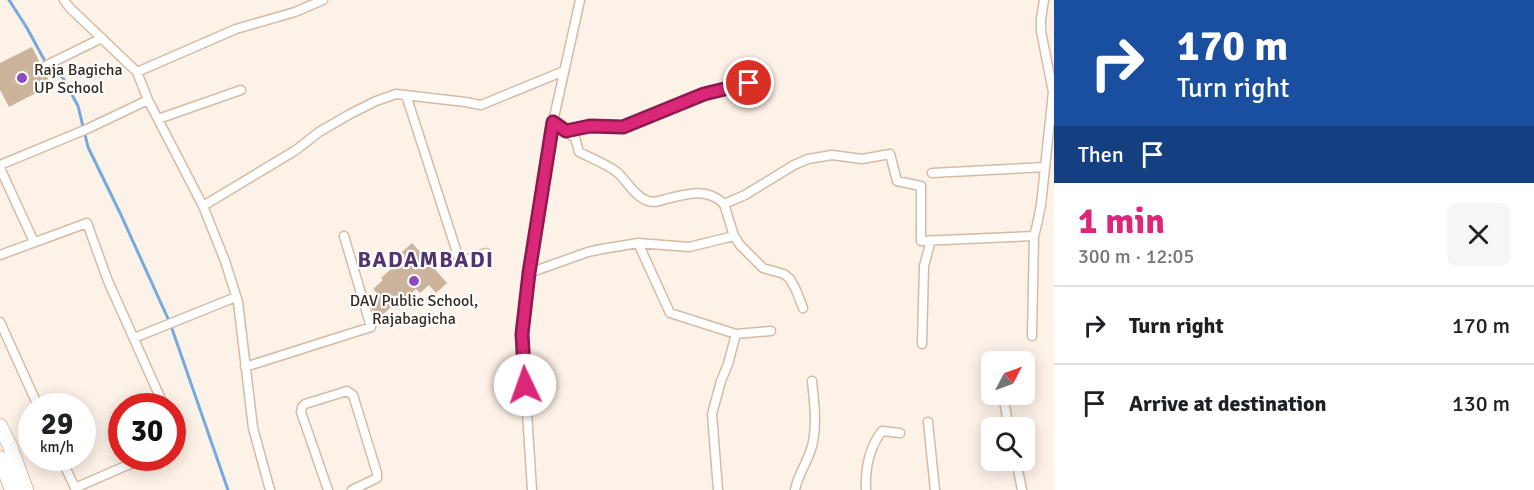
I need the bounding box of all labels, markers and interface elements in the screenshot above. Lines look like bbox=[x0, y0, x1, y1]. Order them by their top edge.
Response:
text: 170 m bbox=[1177, 21, 1288, 72]
icon: right bbox=[1078, 24, 1156, 102]
pin bbox=[723, 57, 774, 108]
place label: Raja Bagicha UP School bbox=[34, 60, 123, 98]
icon: arrive bbox=[732, 66, 765, 99]
marker: Raja Bagicha UP School bbox=[15, 71, 29, 85]
text: Turn right bbox=[1177, 72, 1290, 105]
icon: arrive bbox=[1136, 138, 1169, 171]
text: Then bbox=[1078, 141, 1124, 168]
text: 1 min bbox=[1078, 199, 1165, 244]
button: close bbox=[1447, 203, 1510, 266]
text: 300 m · 12:05 bbox=[1078, 244, 1194, 269]
district label: BADAMBADI bbox=[357, 246, 495, 273]
marker: DAV Public School, Rajabagicha bbox=[407, 274, 421, 288]
place label: DAV Public School, Rajabagicha bbox=[350, 291, 478, 329]
icon: right bbox=[1078, 309, 1111, 342]
text: Turn right bbox=[1129, 312, 1224, 339]
text: 170 m bbox=[1452, 312, 1510, 339]
north arrow bbox=[981, 351, 1035, 405]
map controls bbox=[981, 351, 1035, 471]
position arrow bbox=[493, 353, 557, 417]
icon: arrive bbox=[1078, 387, 1111, 420]
text: Arrive at destination bbox=[1129, 390, 1326, 417]
text: 130 m bbox=[1452, 390, 1510, 417]
speed limit sign: 30 bbox=[108, 393, 186, 471]
text: 29 bbox=[41, 406, 73, 443]
button: search bbox=[981, 417, 1035, 471]
text: km/h bbox=[40, 438, 74, 456]

